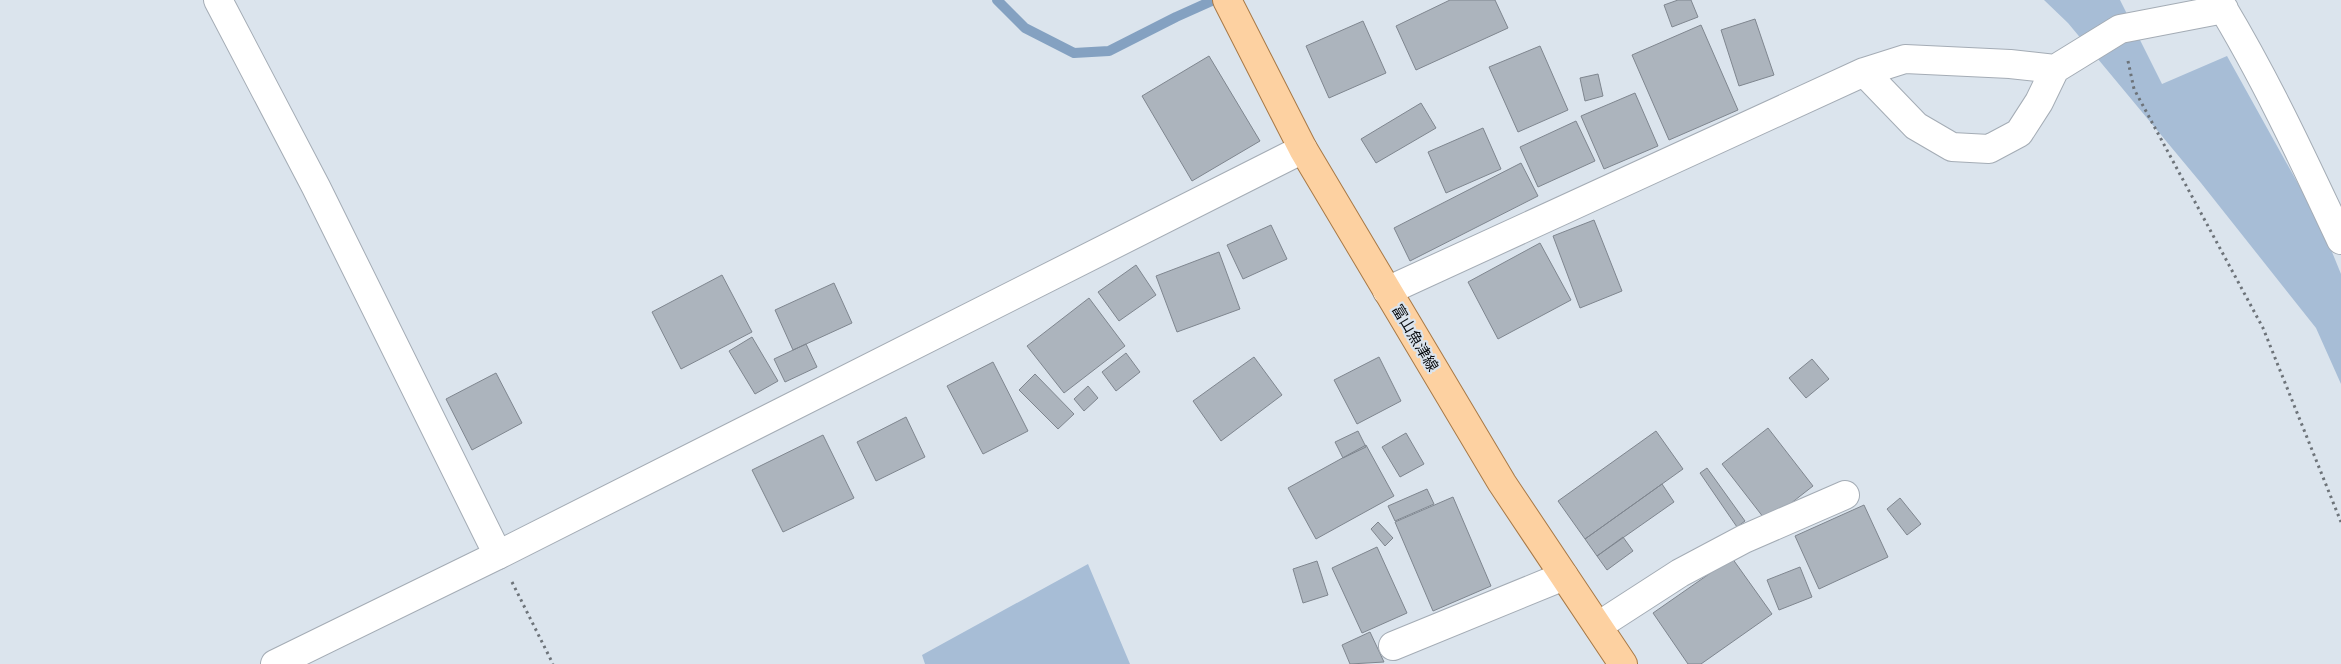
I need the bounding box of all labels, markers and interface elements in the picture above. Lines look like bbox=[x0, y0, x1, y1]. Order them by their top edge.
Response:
street label: 富山魚津線 bbox=[1388, 301, 1443, 375]

